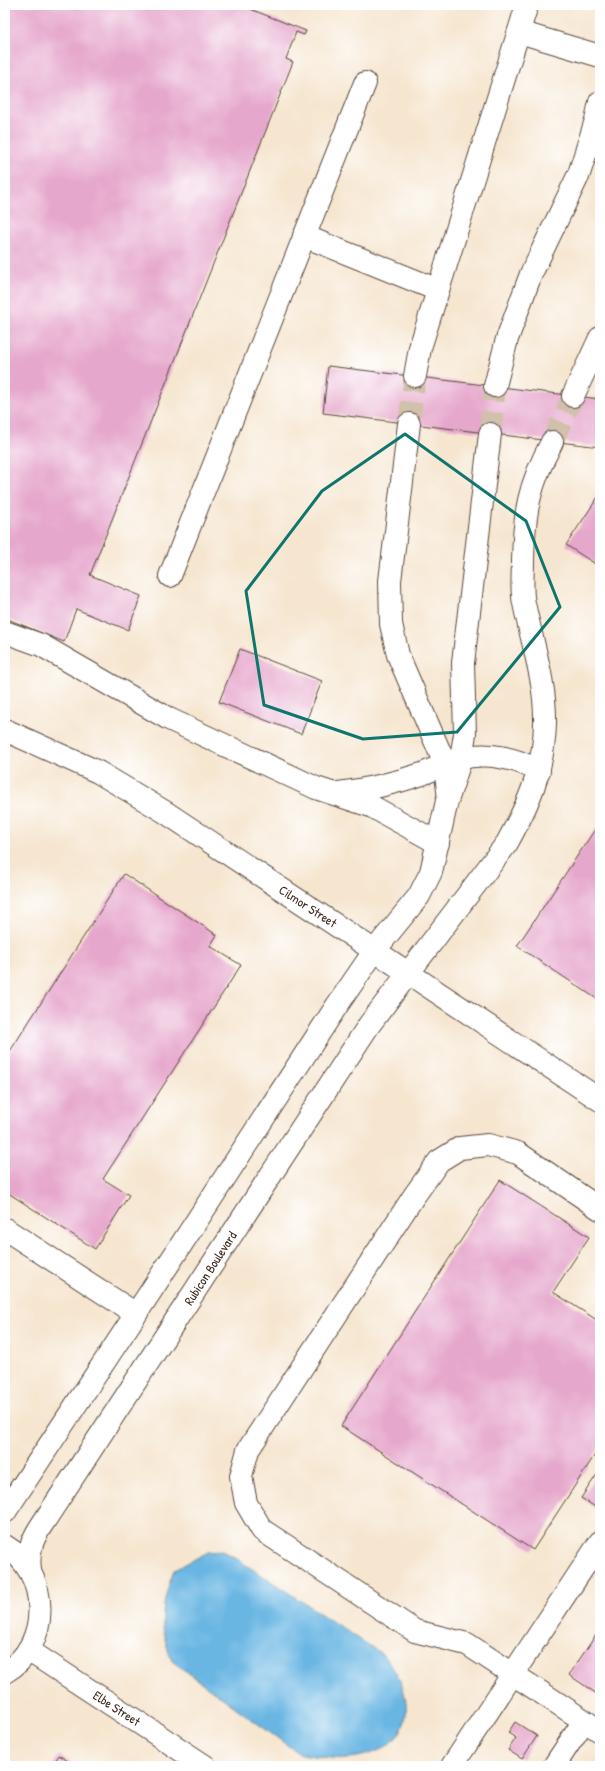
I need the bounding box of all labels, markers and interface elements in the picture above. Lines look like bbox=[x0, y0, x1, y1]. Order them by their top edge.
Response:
street label: Cilmor Street bbox=[275, 881, 341, 932]
street label: Rubicon Boulevard bbox=[179, 1228, 241, 1308]
street label: Elbe Street bbox=[90, 1686, 145, 1730]

